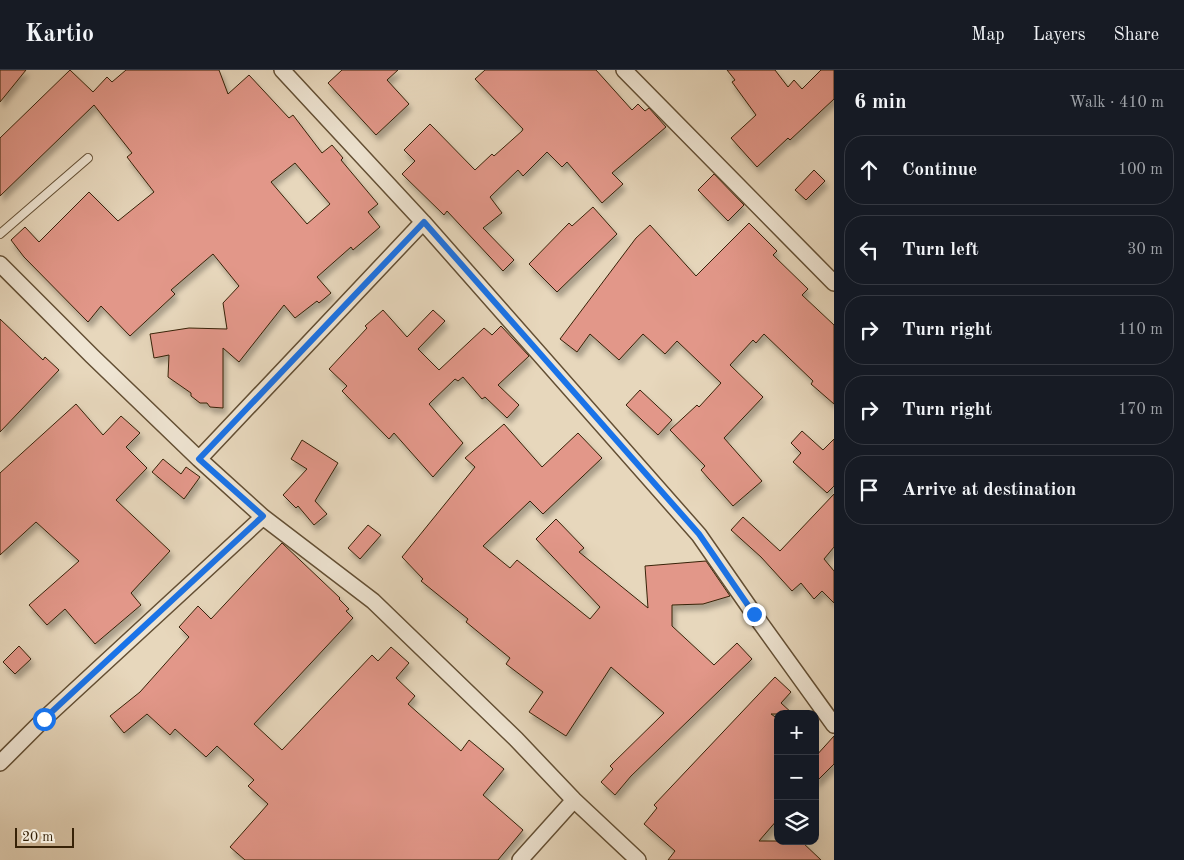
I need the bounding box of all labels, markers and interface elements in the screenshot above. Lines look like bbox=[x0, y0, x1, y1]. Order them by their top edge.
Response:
text: Kartio bbox=[25, 23, 94, 47]
text: Map bbox=[971, 26, 1005, 44]
text: Layers bbox=[1033, 26, 1085, 44]
text: Share bbox=[1113, 26, 1159, 44]
text: 6 min bbox=[854, 92, 907, 113]
text: Walk · 410 m bbox=[1069, 95, 1164, 111]
icon: ahead bbox=[855, 156, 883, 184]
text: Continue bbox=[902, 161, 977, 180]
text: 100 m bbox=[1118, 162, 1163, 178]
icon: left bbox=[855, 236, 883, 264]
text: Turn left bbox=[902, 241, 979, 260]
text: 30 m bbox=[1127, 242, 1163, 258]
icon: right bbox=[855, 316, 883, 344]
text: Turn right bbox=[902, 321, 992, 340]
text: 110 m bbox=[1118, 322, 1163, 338]
icon: right bbox=[855, 396, 883, 424]
text: Turn right bbox=[902, 401, 992, 420]
text: 170 m bbox=[1118, 402, 1163, 418]
icon: arrive bbox=[855, 476, 883, 504]
text: Arrive at destination bbox=[902, 481, 1076, 500]
route end bbox=[743, 603, 766, 626]
route start bbox=[33, 708, 56, 731]
map controls bbox=[774, 710, 819, 845]
button: + bbox=[774, 710, 819, 755]
button: − bbox=[774, 755, 819, 800]
button: layers bbox=[774, 800, 819, 845]
scale bar bbox=[15, 825, 74, 848]
text: 20 m bbox=[22, 830, 53, 844]

